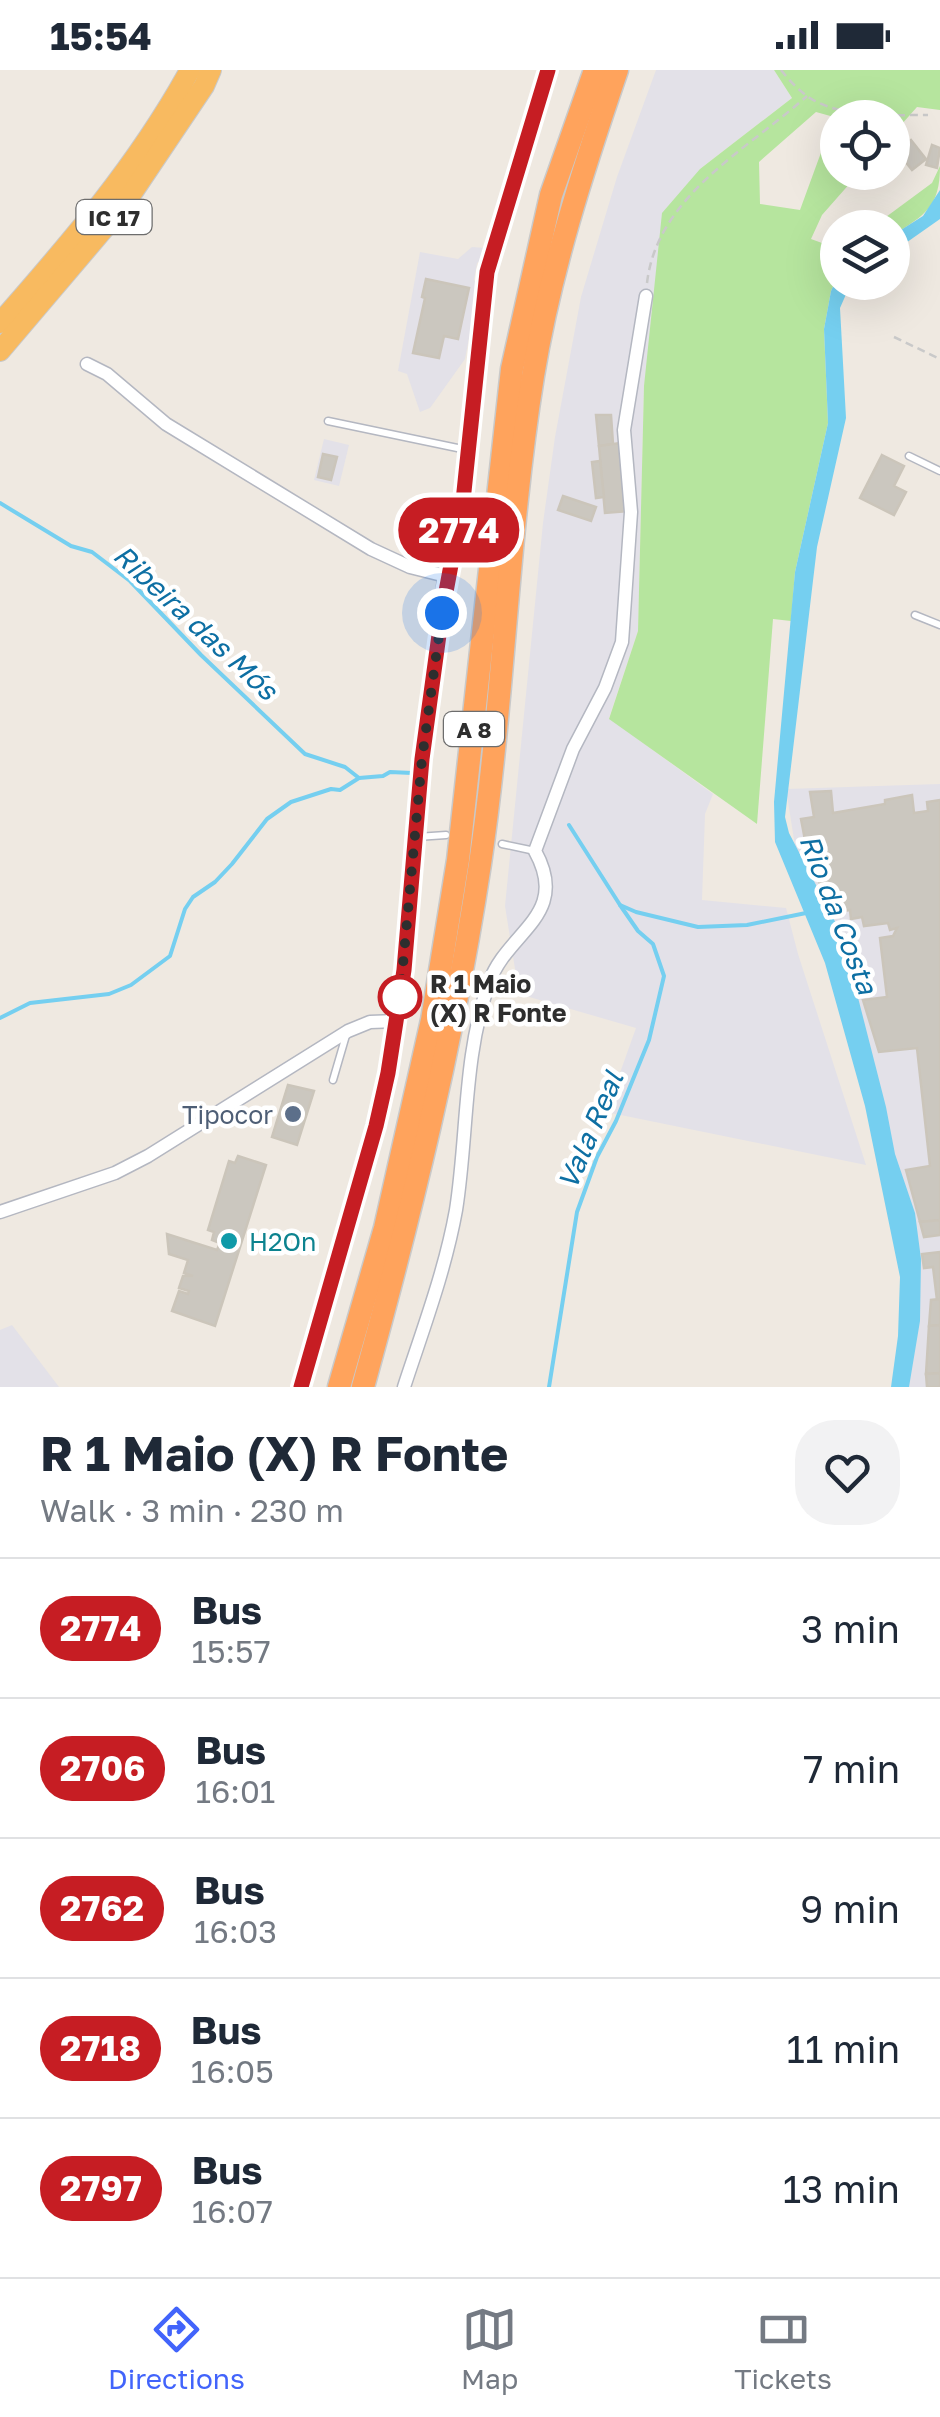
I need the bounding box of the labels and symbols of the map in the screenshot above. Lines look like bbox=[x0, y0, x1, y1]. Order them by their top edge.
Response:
road number: IC 17 bbox=[76, 200, 152, 234]
line badge: 2774 bbox=[389, 498, 529, 562]
water label: Ribeira das Mós bbox=[107, 538, 285, 707]
your location bbox=[417, 588, 467, 638]
road number: A 8 bbox=[444, 712, 504, 746]
water label: Rio da Costa bbox=[793, 830, 885, 999]
place label: R 1 Maio (X) R Fonte bbox=[430, 968, 566, 1028]
marker: R 1 Maio (X) R Fonte bbox=[379, 976, 421, 1018]
water label: Vala Real bbox=[550, 1065, 630, 1194]
place label: Tipocor bbox=[182, 1099, 273, 1130]
marker: Tipocor bbox=[282, 1103, 304, 1125]
place label: H2On bbox=[249, 1226, 316, 1257]
marker: H2On bbox=[218, 1230, 240, 1252]

